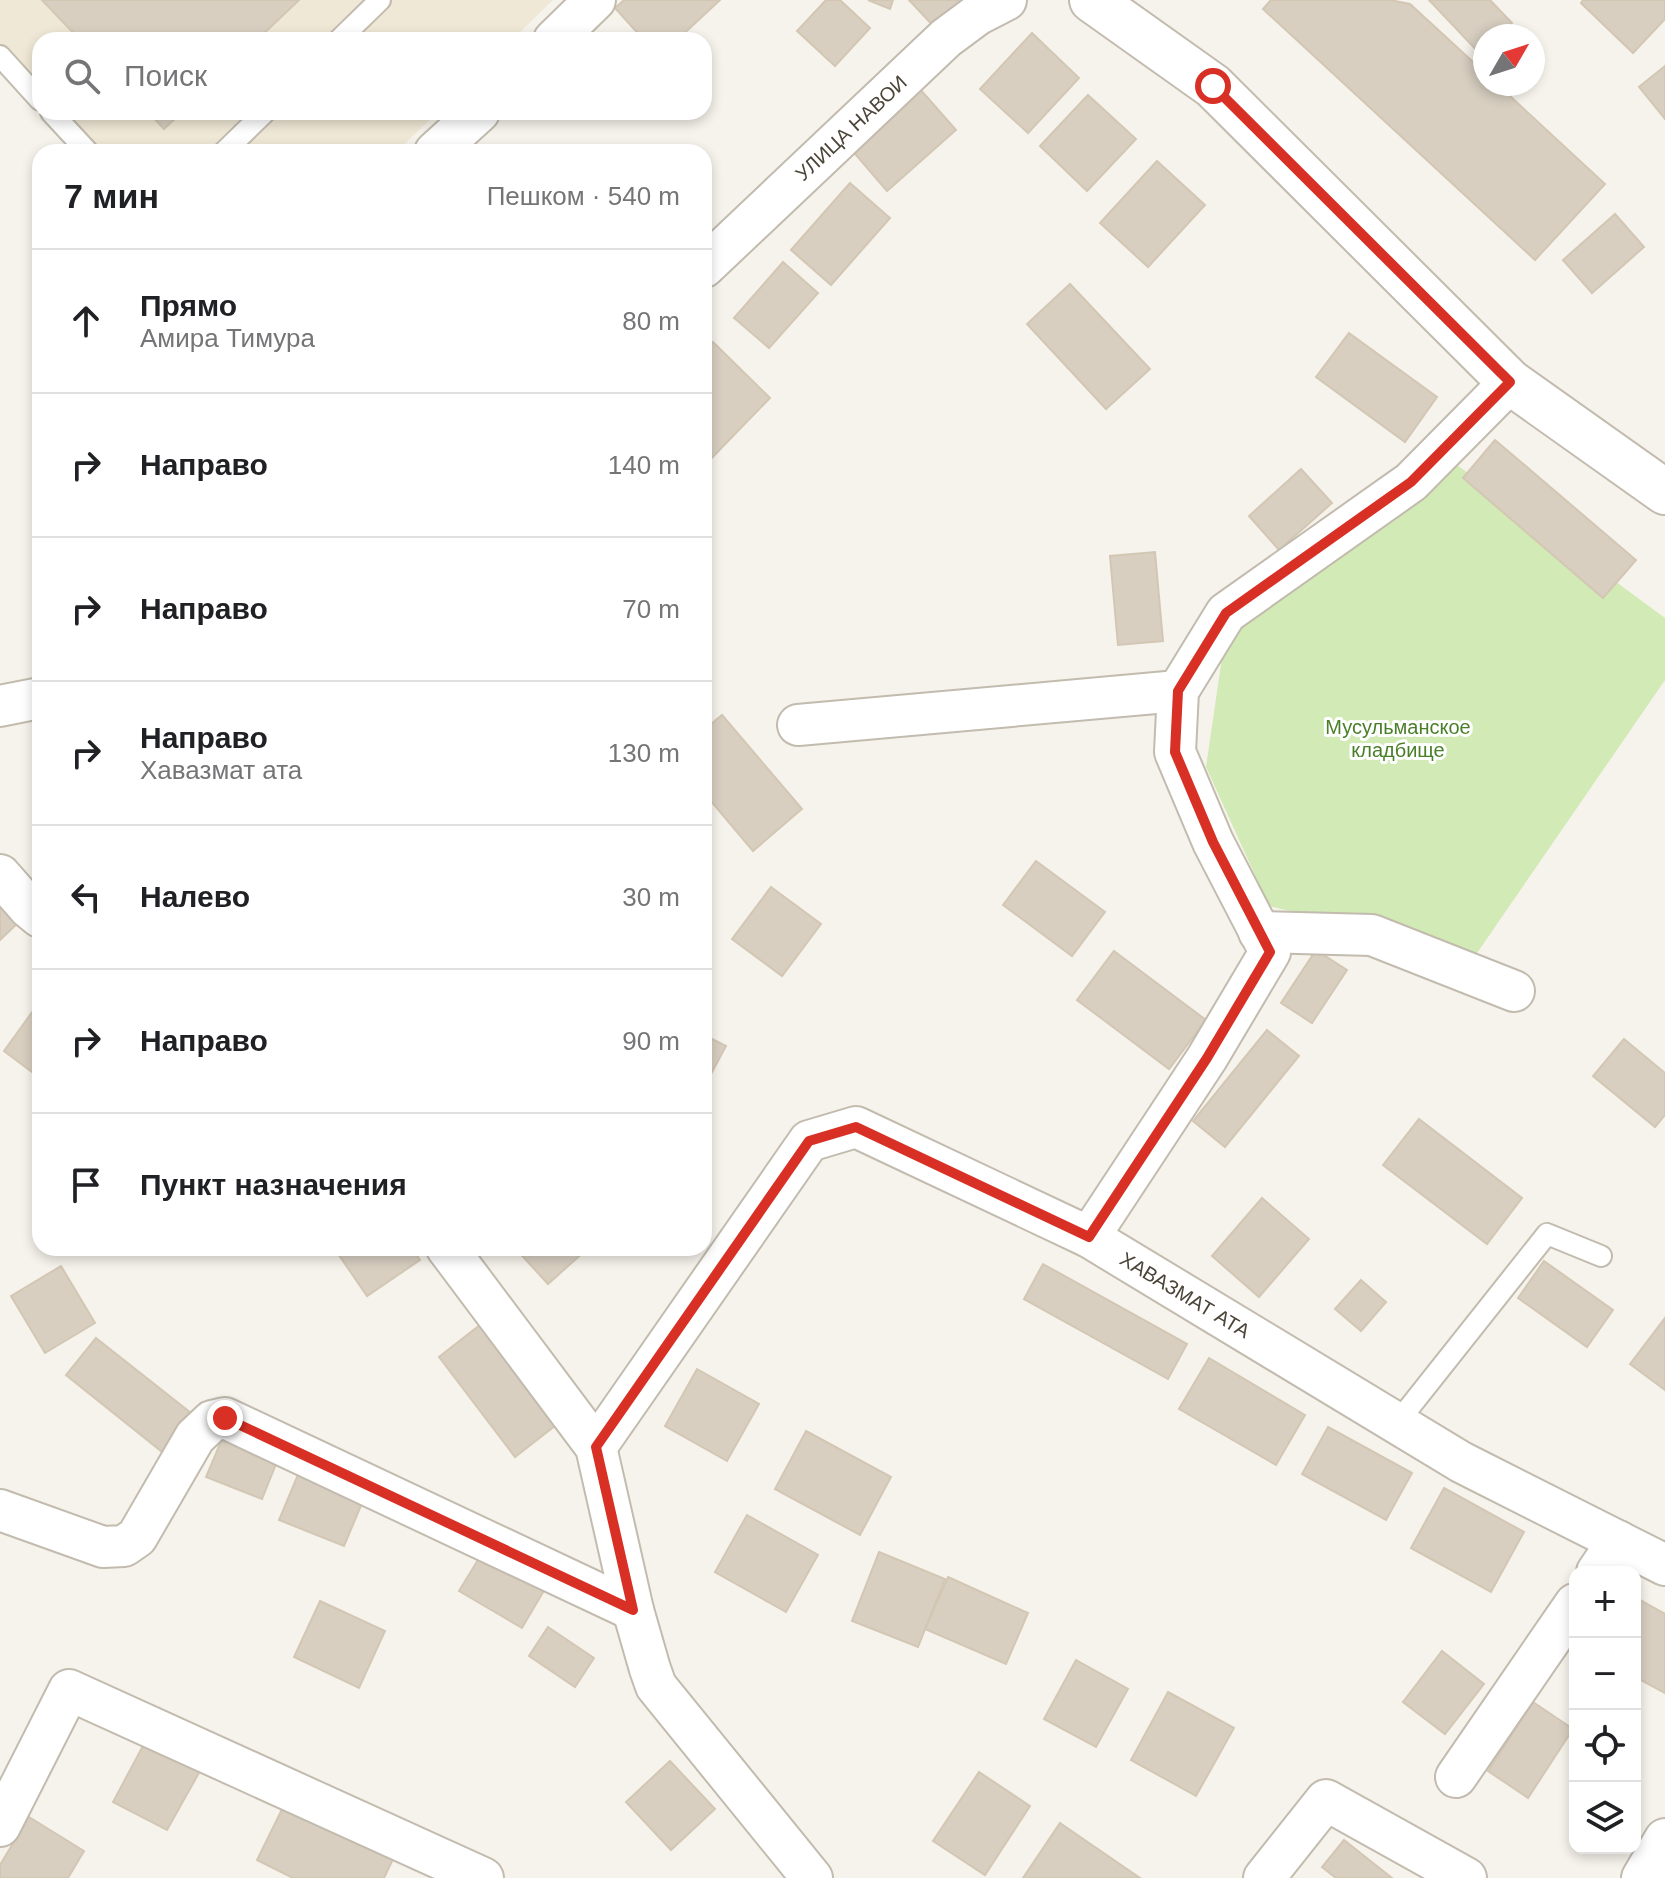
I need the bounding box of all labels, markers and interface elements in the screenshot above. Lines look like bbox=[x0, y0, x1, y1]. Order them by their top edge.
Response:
north arrow bbox=[1473, 24, 1545, 96]
search box bbox=[32, 32, 712, 120]
icon: search bbox=[60, 54, 104, 98]
text: Поиск bbox=[124, 59, 207, 92]
route start bbox=[1195, 68, 1231, 104]
street label: УЛИЦА НАВОИ bbox=[791, 71, 911, 185]
text: 7 мин bbox=[64, 177, 159, 215]
text: Пешком · 540 m bbox=[487, 181, 680, 211]
text: Прямо bbox=[140, 289, 237, 322]
icon: ahead bbox=[64, 299, 108, 343]
text: 80 m bbox=[622, 306, 680, 336]
text: Амира Тимура bbox=[140, 323, 315, 353]
icon: right bbox=[64, 443, 108, 487]
text: Направо bbox=[140, 448, 268, 481]
text: 140 m bbox=[608, 450, 680, 480]
icon: right bbox=[64, 587, 108, 631]
text: Направо bbox=[140, 592, 268, 625]
text: 70 m bbox=[622, 594, 680, 624]
park label: Мусульманское кладбище bbox=[1325, 716, 1471, 761]
text: Направо bbox=[140, 721, 268, 754]
icon: right bbox=[64, 731, 108, 775]
text: 130 m bbox=[608, 738, 680, 768]
text: Хавазмат ата bbox=[140, 755, 302, 785]
icon: left bbox=[64, 875, 108, 919]
text: Налево bbox=[140, 880, 250, 913]
text: 30 m bbox=[622, 882, 680, 912]
icon: right bbox=[64, 1019, 108, 1063]
text: Направо bbox=[140, 1024, 268, 1057]
text: 90 m bbox=[622, 1026, 680, 1056]
icon: arrive bbox=[64, 1163, 108, 1207]
text: Пункт назначения bbox=[140, 1168, 407, 1201]
street label: ХАВАЗМАТ АТА bbox=[1116, 1248, 1254, 1343]
route end bbox=[207, 1400, 243, 1436]
map controls bbox=[1569, 1566, 1641, 1854]
button: + bbox=[1569, 1566, 1641, 1638]
button: − bbox=[1569, 1638, 1641, 1710]
button: locate bbox=[1569, 1710, 1641, 1782]
button: layers bbox=[1569, 1782, 1641, 1854]

